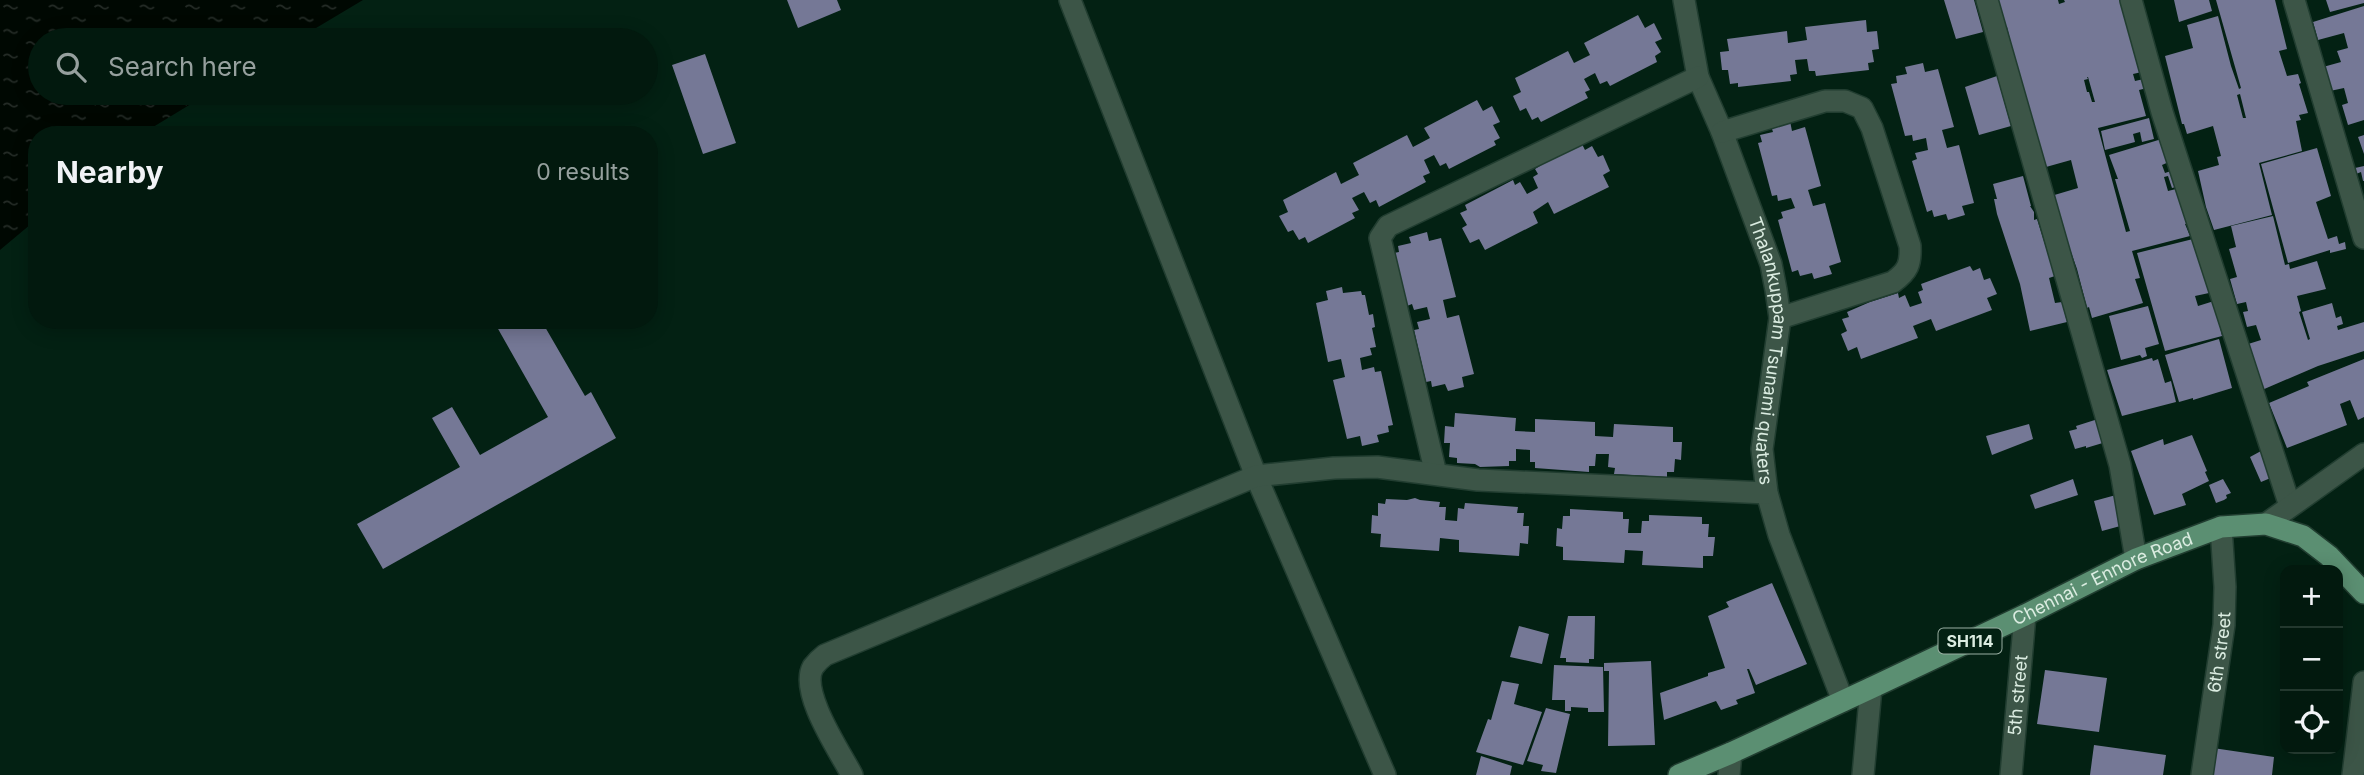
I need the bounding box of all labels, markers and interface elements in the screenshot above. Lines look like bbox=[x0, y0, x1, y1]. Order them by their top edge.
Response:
search box bbox=[28, 28, 658, 105]
icon: search bbox=[52, 48, 90, 86]
text: Search here bbox=[108, 51, 257, 82]
text: Nearby bbox=[56, 154, 164, 190]
text: 0 results bbox=[536, 158, 630, 186]
street label: Thalankuppam Tsunami quaters bbox=[1745, 214, 1791, 486]
street label: Chennai - Ennore Road bbox=[2009, 528, 2196, 629]
map controls bbox=[2280, 565, 2343, 754]
button: + bbox=[2280, 565, 2343, 628]
street label: 6th street bbox=[2203, 611, 2234, 694]
road number: SH114 bbox=[1938, 628, 2002, 654]
button: − bbox=[2280, 628, 2343, 691]
street label: 5th street bbox=[2003, 654, 2031, 737]
button: locate bbox=[2280, 691, 2343, 754]

